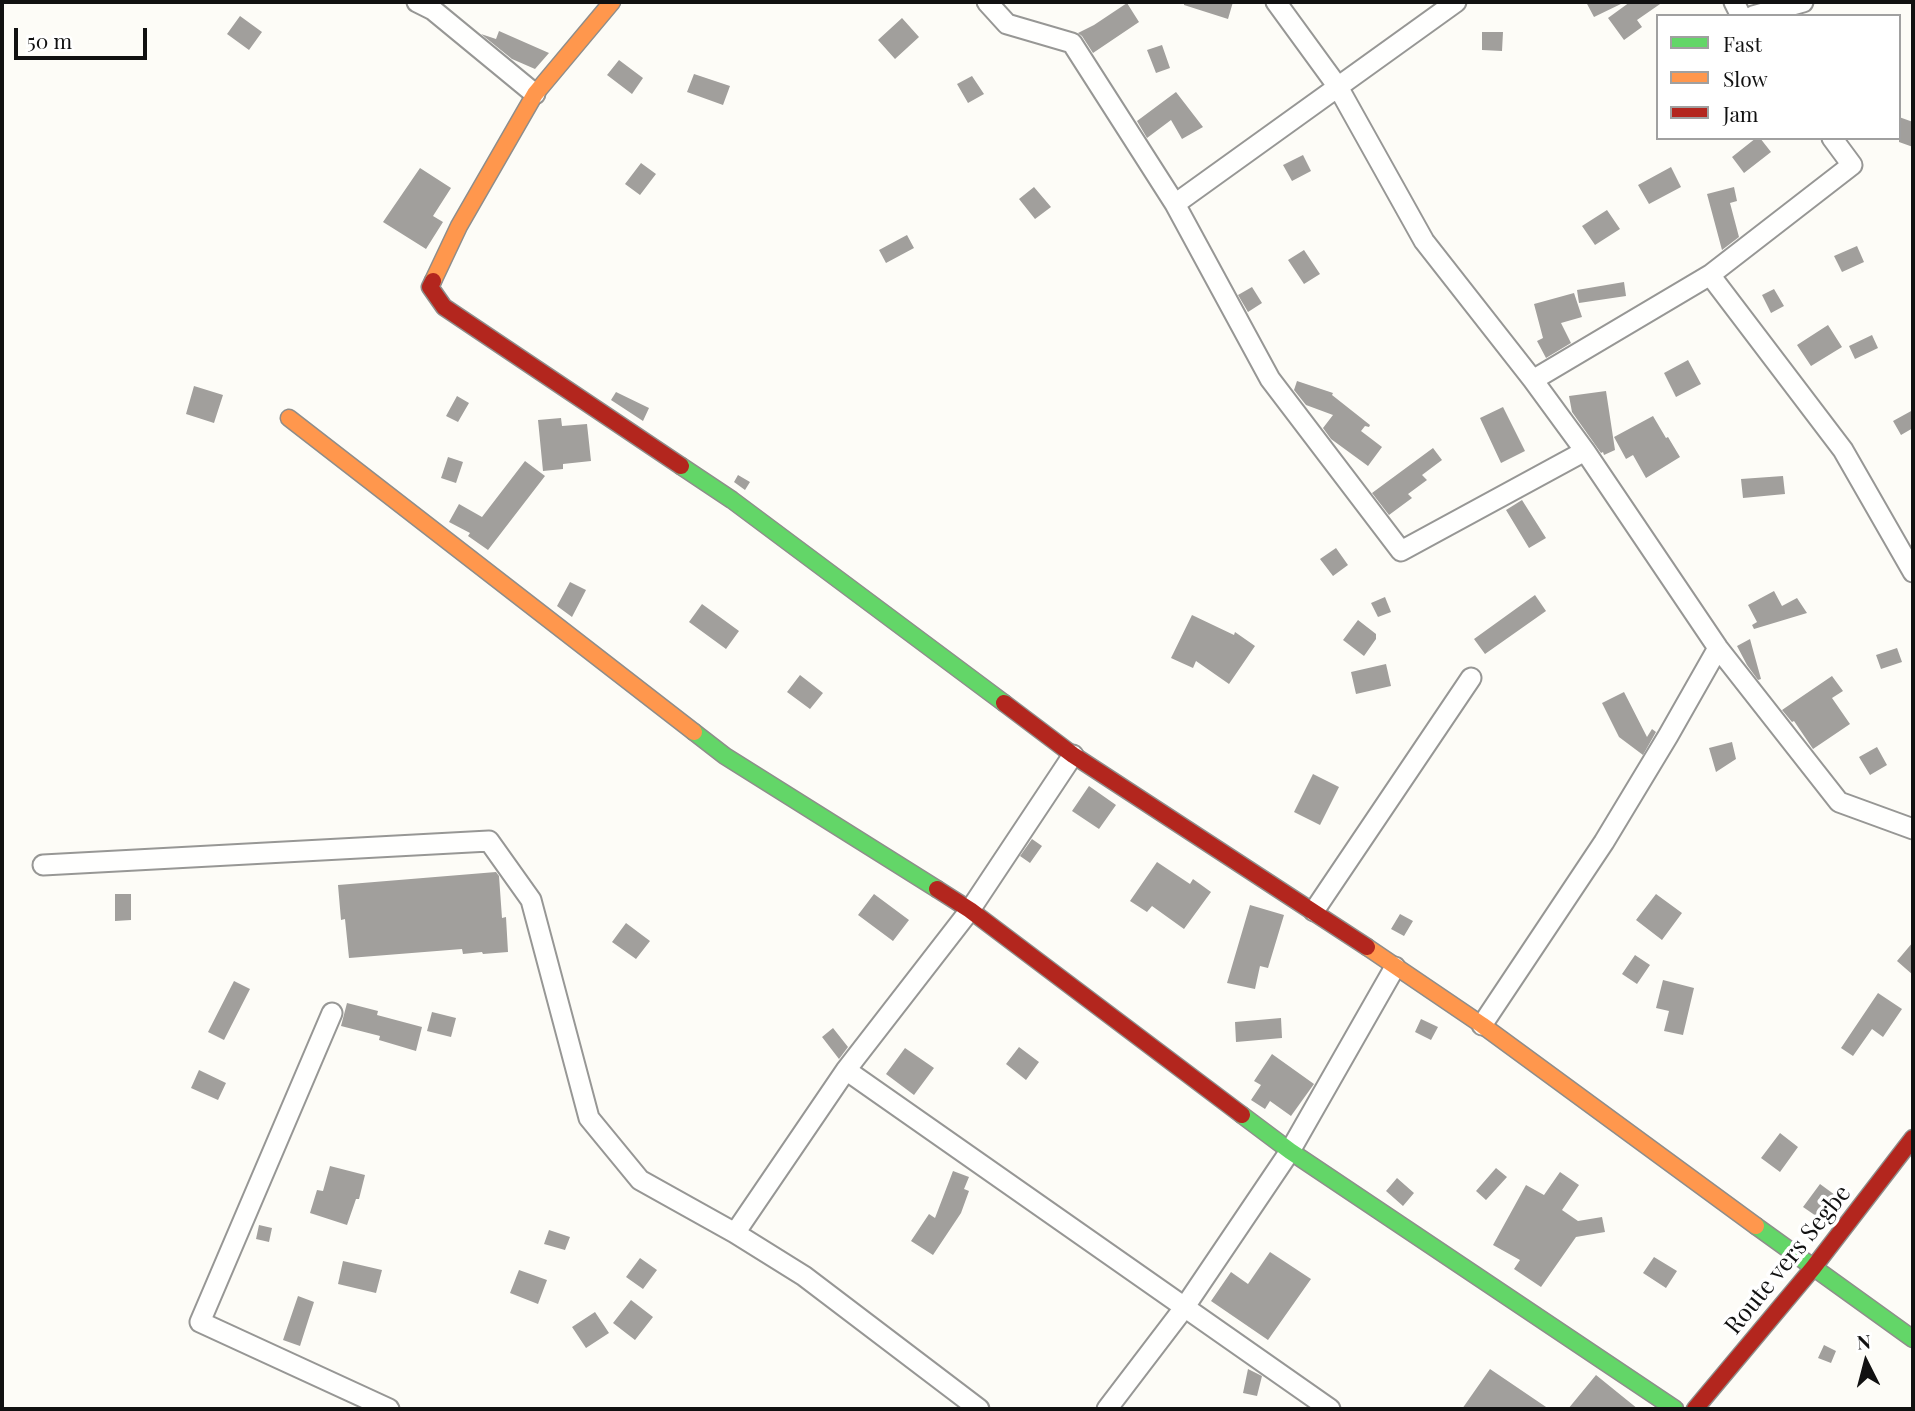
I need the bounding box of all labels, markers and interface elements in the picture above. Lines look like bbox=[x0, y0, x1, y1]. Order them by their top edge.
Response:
scale bar bbox=[18, 14, 150, 58]
legend bbox=[1656, 14, 1901, 140]
text: 50 m bbox=[27, 26, 72, 54]
text: Fast bbox=[1723, 29, 1762, 57]
text: Slow bbox=[1723, 64, 1768, 92]
text: Jam bbox=[1723, 99, 1759, 127]
street label: Route vers Segbe bbox=[1719, 1180, 1857, 1340]
north arrow bbox=[1831, 1327, 1901, 1397]
text: N bbox=[1856, 1327, 1872, 1355]

